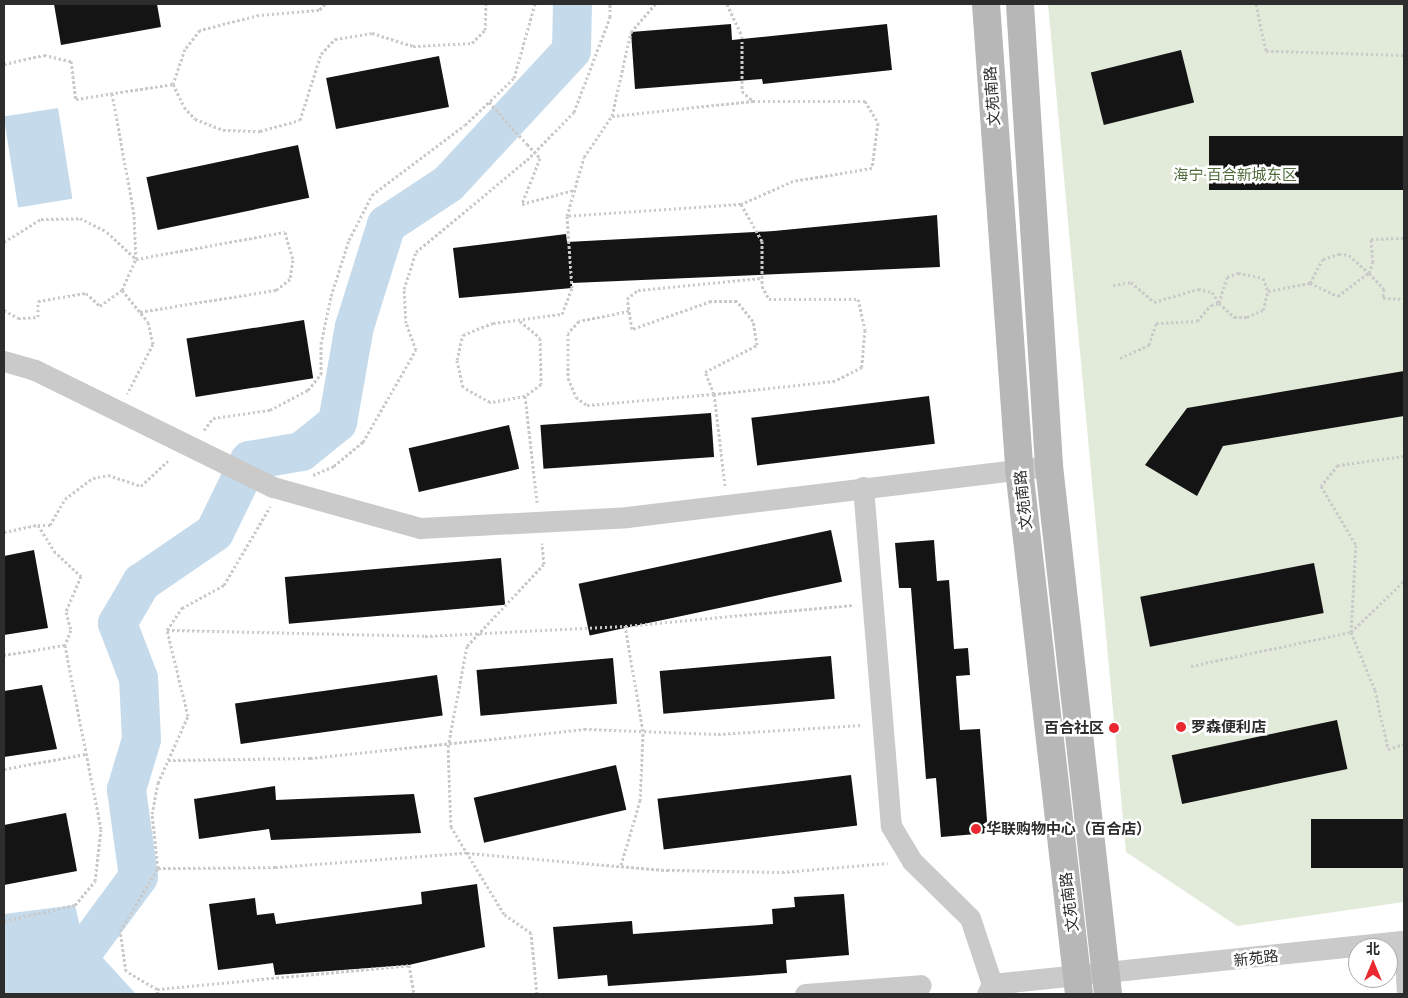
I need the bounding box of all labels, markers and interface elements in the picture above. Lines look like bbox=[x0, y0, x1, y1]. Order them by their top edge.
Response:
street label: 文苑南路 bbox=[981, 65, 1003, 127]
park label: 海宁·百合新城东区 bbox=[1173, 166, 1297, 184]
street label: 文苑南路 bbox=[1011, 469, 1035, 531]
place label: 罗森便利店 bbox=[1191, 718, 1266, 736]
place label: 百合社区 bbox=[1044, 719, 1104, 737]
marker: 罗森便利店 bbox=[1175, 721, 1187, 733]
marker: 百合社区 bbox=[1108, 722, 1120, 734]
place label: 华联购物中心（百合店） bbox=[986, 820, 1151, 838]
marker: 华联购物中心（百合店） bbox=[970, 823, 982, 835]
street label: 文苑南路 bbox=[1056, 871, 1082, 933]
north arrow bbox=[1348, 938, 1398, 988]
text: 北 bbox=[1366, 939, 1380, 958]
street label: 新苑路 bbox=[1233, 946, 1279, 970]

